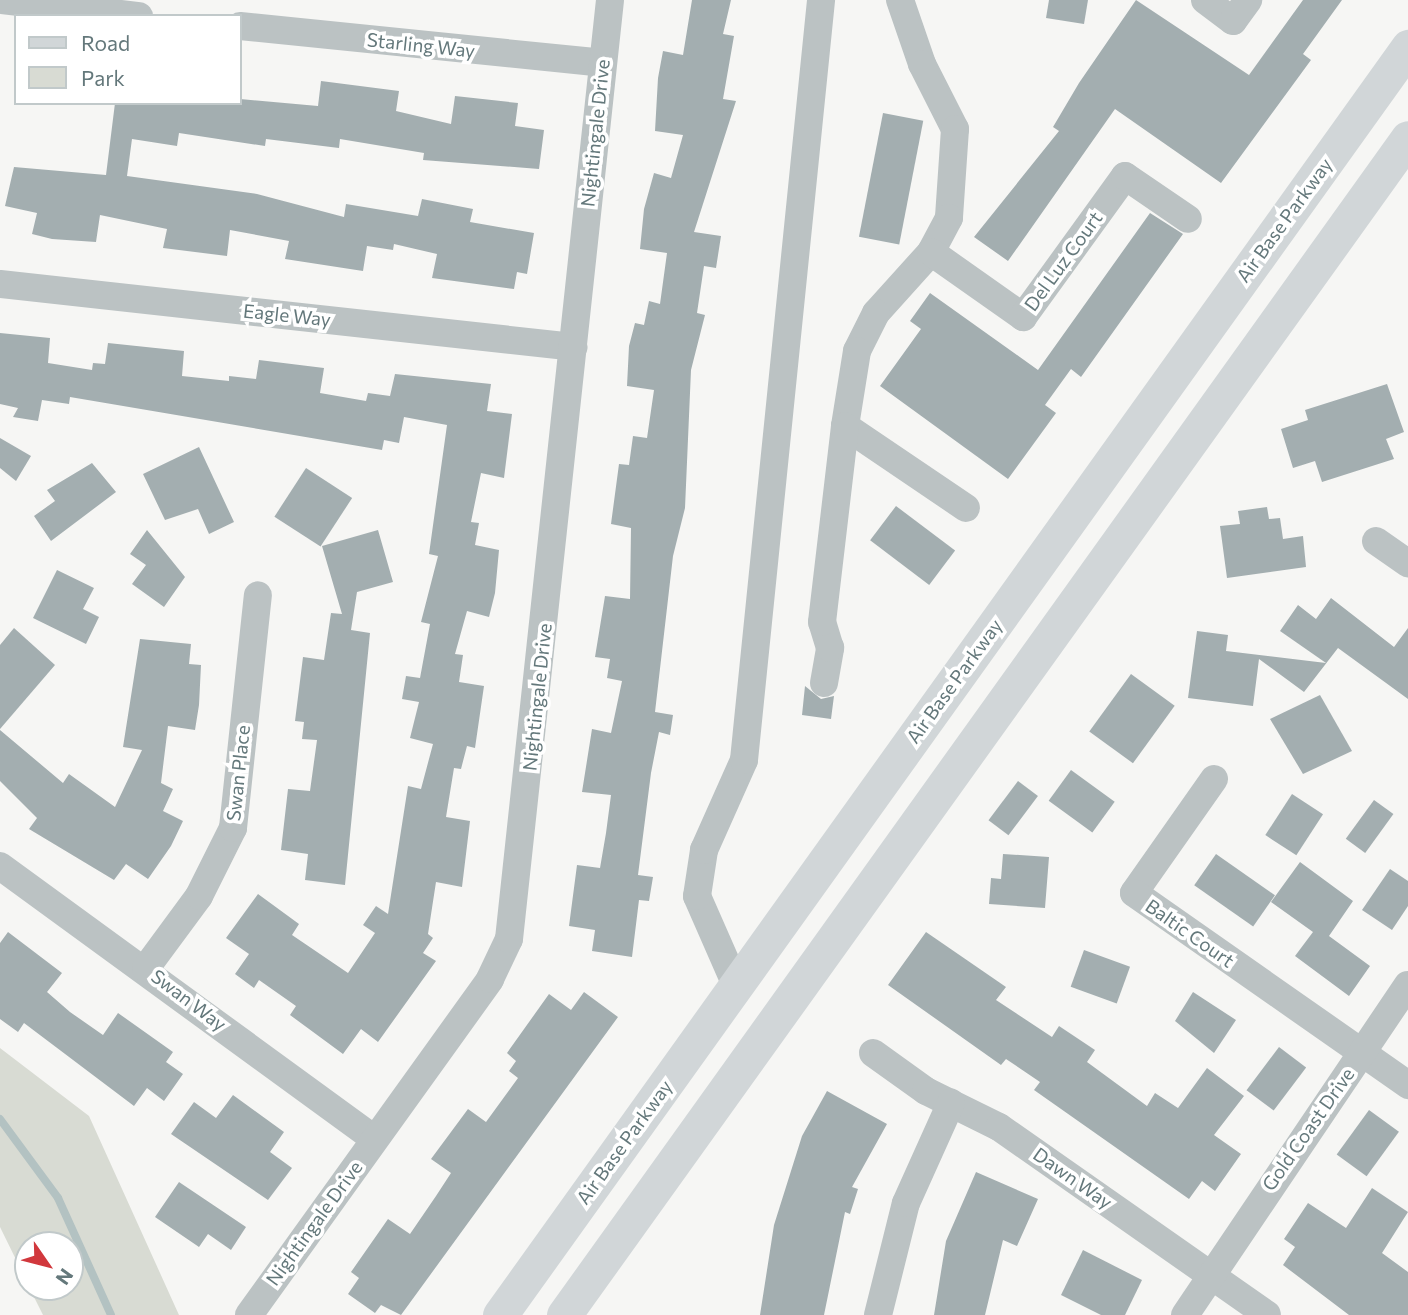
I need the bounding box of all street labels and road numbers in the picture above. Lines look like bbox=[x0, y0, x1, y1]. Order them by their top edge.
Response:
street label: Starling Way bbox=[366, 28, 476, 62]
street label: Nightingale Drive bbox=[576, 58, 614, 208]
street label: Air Base Parkway bbox=[1231, 153, 1337, 287]
street label: Del Luz Court bbox=[1019, 207, 1107, 315]
street label: Eagle Way bbox=[242, 299, 332, 331]
street label: Air Base Parkway bbox=[901, 614, 1007, 748]
street label: Nightingale Drive bbox=[518, 622, 556, 772]
street label: Swan Place bbox=[222, 724, 254, 822]
street label: Baltic Court bbox=[1141, 894, 1239, 972]
street label: Swan Way bbox=[147, 964, 231, 1036]
street label: Gold Coast Drive bbox=[1257, 1063, 1359, 1195]
street label: Air Base Parkway bbox=[571, 1075, 677, 1209]
street label: Dawn Way bbox=[1029, 1142, 1117, 1214]
street label: Nightingale Drive bbox=[261, 1156, 367, 1290]

